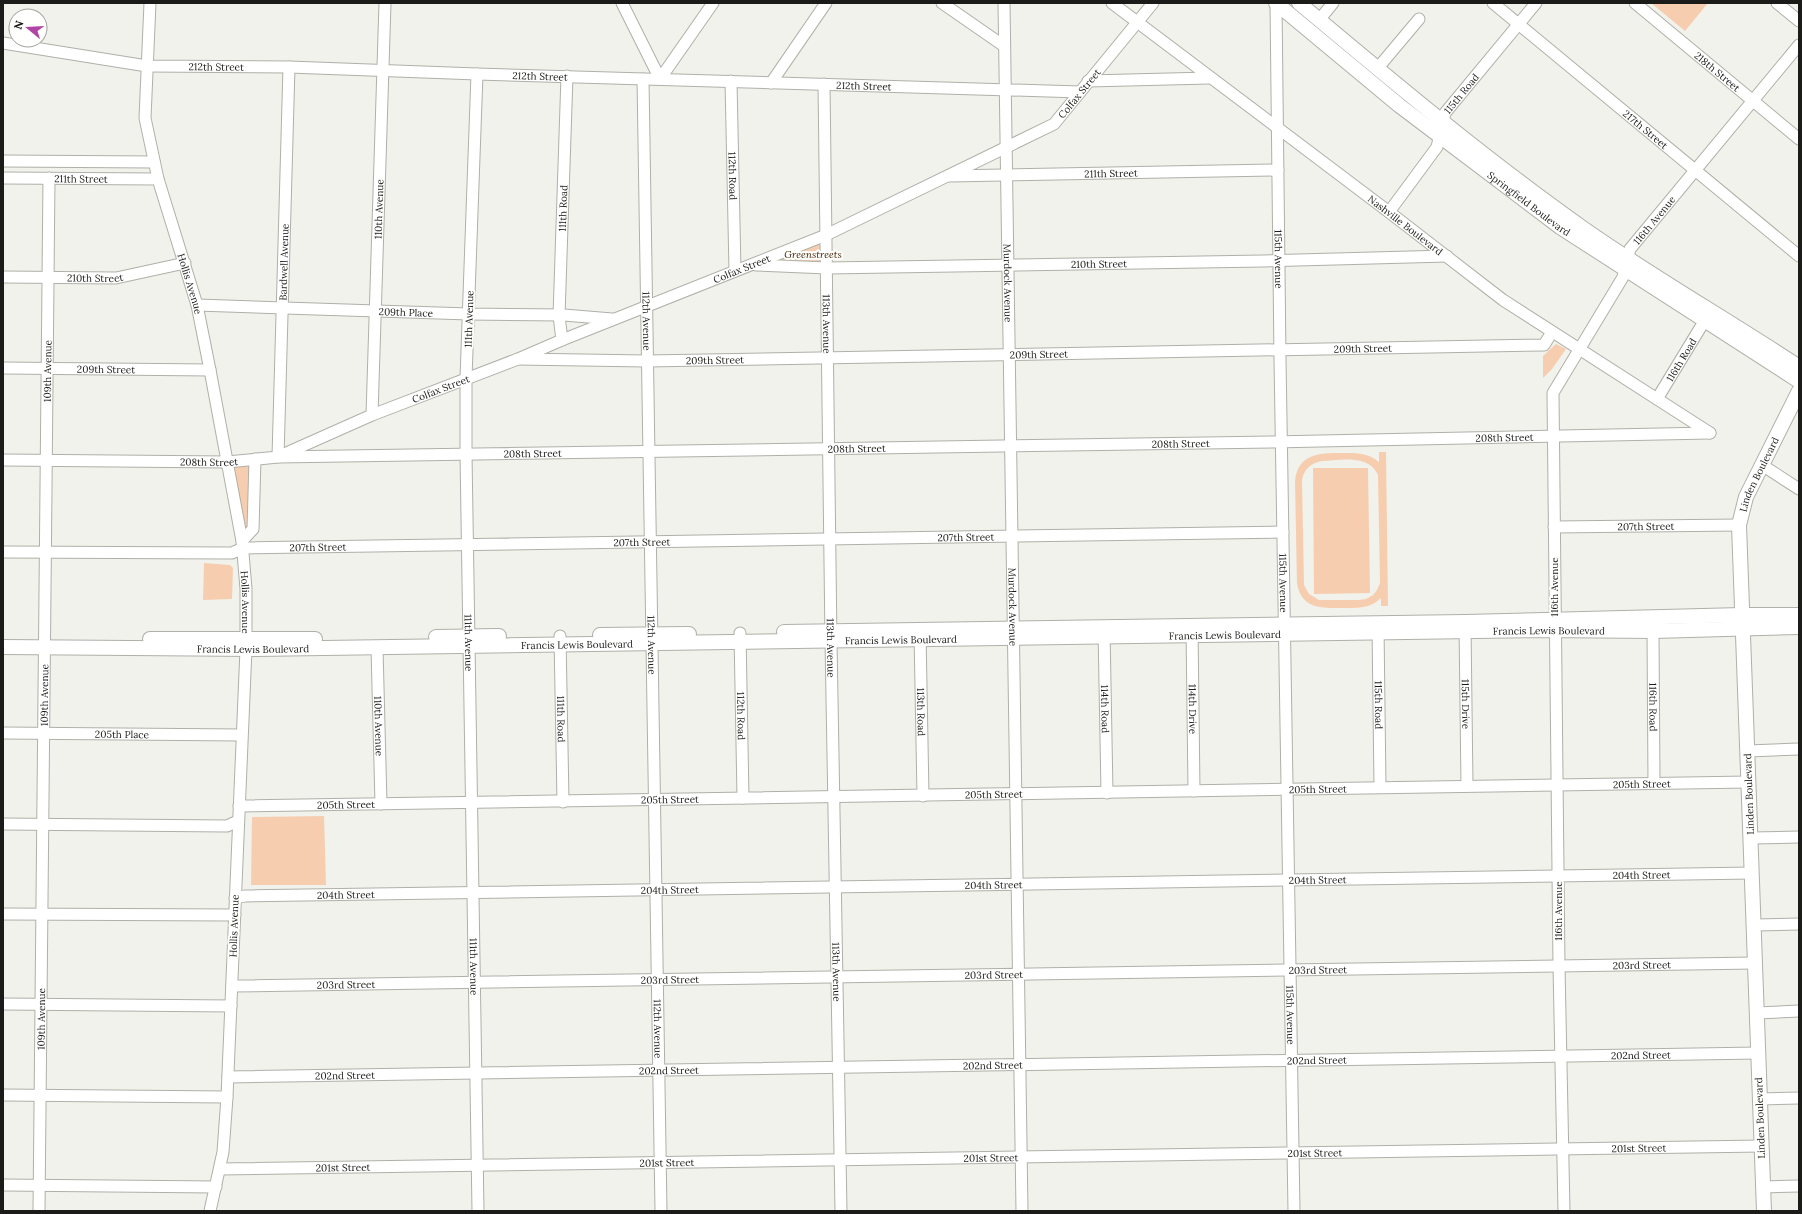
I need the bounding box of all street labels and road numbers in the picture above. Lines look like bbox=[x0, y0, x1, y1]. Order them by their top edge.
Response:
street label: 218th Street bbox=[1692, 49, 1743, 94]
street label: 212th Street bbox=[188, 60, 244, 73]
street label: Colfax Street bbox=[1055, 66, 1103, 121]
street label: 212th Street bbox=[512, 69, 568, 83]
street label: 115th Road bbox=[1441, 71, 1482, 116]
street label: 212th Street bbox=[836, 78, 892, 93]
street label: 217th Street bbox=[1620, 107, 1671, 152]
street label: 112th Road bbox=[726, 152, 740, 200]
street label: 211th Street bbox=[1084, 166, 1138, 180]
street label: Springfield Boulevard bbox=[1485, 168, 1573, 239]
street label: 211th Street bbox=[54, 172, 108, 185]
street label: 110th Avenue bbox=[371, 178, 386, 239]
street label: 111th Road bbox=[555, 185, 570, 232]
street label: Nashville Boulevard bbox=[1365, 192, 1446, 258]
street label: 116th Avenue bbox=[1630, 193, 1678, 247]
street label: Bardwell Avenue bbox=[276, 223, 291, 301]
street label: 115th Avenue bbox=[1272, 229, 1286, 289]
street label: Murdock Avenue bbox=[1001, 244, 1015, 323]
street label: Colfax Street bbox=[711, 251, 772, 286]
street label: Hollis Avenue bbox=[175, 252, 205, 316]
street label: 210th Street bbox=[1071, 257, 1127, 271]
street label: 210th Street bbox=[67, 270, 124, 285]
street label: 111th Avenue bbox=[462, 290, 477, 348]
street label: 112th Avenue bbox=[640, 291, 654, 351]
street label: 113th Avenue bbox=[820, 294, 834, 354]
street label: 209th Place bbox=[378, 305, 434, 319]
street label: 116th Road bbox=[1663, 335, 1699, 384]
street label: 109th Avenue bbox=[40, 339, 54, 402]
street label: 209th Street bbox=[1334, 341, 1392, 355]
street label: 209th Street bbox=[1010, 347, 1068, 361]
street label: 209th Street bbox=[686, 353, 744, 367]
street label: 209th Street bbox=[77, 362, 135, 376]
street label: Colfax Street bbox=[410, 372, 471, 406]
street label: 208th Street bbox=[1475, 430, 1534, 444]
street label: Linden Boulevard bbox=[1736, 435, 1781, 513]
street label: 208th Street bbox=[1151, 436, 1210, 450]
street label: 208th Street bbox=[828, 441, 886, 455]
street label: 208th Street bbox=[504, 446, 562, 460]
street label: 208th Street bbox=[180, 454, 239, 469]
street label: 207th Street bbox=[1617, 519, 1675, 533]
street label: 207th Street bbox=[937, 530, 995, 544]
street label: 207th Street bbox=[613, 535, 671, 549]
street label: 207th Street bbox=[289, 540, 347, 554]
street label: 115th Avenue bbox=[1277, 553, 1291, 613]
street label: 116th Avenue bbox=[1548, 557, 1561, 617]
street label: Murdock Avenue bbox=[1006, 568, 1020, 647]
street label: Hollis Avenue bbox=[238, 570, 253, 634]
street label: 111th Avenue bbox=[462, 614, 476, 672]
street label: 112th Avenue bbox=[645, 615, 659, 675]
street label: 113th Avenue bbox=[824, 618, 838, 678]
street label: Francis Lewis Boulevard bbox=[1493, 623, 1605, 637]
street label: Francis Lewis Boulevard bbox=[1169, 627, 1281, 642]
street label: Francis Lewis Boulevard bbox=[845, 632, 957, 647]
street label: Francis Lewis Boulevard bbox=[521, 637, 633, 652]
street label: Francis Lewis Boulevard bbox=[197, 642, 309, 656]
street label: 109th Avenue bbox=[37, 663, 51, 726]
street label: 115th Drive bbox=[1459, 679, 1473, 730]
street label: 115th Road bbox=[1372, 681, 1386, 729]
street label: 116th Road bbox=[1647, 683, 1660, 731]
street label: 114th Drive bbox=[1186, 684, 1200, 735]
street label: 114th Road bbox=[1099, 685, 1112, 733]
street label: 113th Road bbox=[915, 688, 928, 736]
street label: 112th Road bbox=[735, 692, 748, 740]
street label: 110th Avenue bbox=[372, 696, 386, 757]
street label: 111th Road bbox=[555, 696, 568, 742]
street label: 205th Place bbox=[95, 727, 150, 741]
street label: Linden Boulevard bbox=[1741, 753, 1757, 835]
street label: 205th Street bbox=[1613, 777, 1671, 791]
street label: 205th Street bbox=[1289, 782, 1347, 796]
street label: 205th Street bbox=[965, 787, 1023, 801]
street label: 205th Street bbox=[641, 792, 699, 806]
street label: 205th Street bbox=[317, 797, 375, 811]
street label: 204th Street bbox=[1613, 868, 1671, 882]
street label: 204th Street bbox=[1289, 873, 1347, 887]
street label: 204th Street bbox=[965, 878, 1023, 892]
street label: 116th Avenue bbox=[1552, 881, 1565, 941]
street label: 204th Street bbox=[641, 883, 699, 896]
street label: 204th Street bbox=[317, 888, 375, 901]
street label: Hollis Avenue bbox=[226, 894, 242, 958]
street label: 111th Avenue bbox=[467, 938, 481, 996]
street label: 113th Avenue bbox=[830, 942, 844, 1002]
street label: 203rd Street bbox=[1613, 958, 1671, 972]
street label: 203rd Street bbox=[1289, 963, 1347, 977]
street label: 203rd Street bbox=[965, 968, 1023, 981]
street label: 203rd Street bbox=[641, 972, 699, 986]
street label: 203rd Street bbox=[317, 977, 375, 991]
street label: 115th Avenue bbox=[1284, 985, 1298, 1045]
street label: 109th Avenue bbox=[34, 987, 48, 1050]
street label: 112th Avenue bbox=[651, 999, 665, 1059]
street label: 202nd Street bbox=[1611, 1048, 1671, 1062]
street label: 202nd Street bbox=[1287, 1053, 1347, 1067]
street label: 202nd Street bbox=[963, 1058, 1023, 1072]
street label: 202nd Street bbox=[639, 1063, 699, 1077]
street label: 202nd Street bbox=[315, 1068, 375, 1082]
street label: Linden Boulevard bbox=[1752, 1077, 1768, 1159]
street label: 201st Street bbox=[1611, 1141, 1666, 1155]
street label: 201st Street bbox=[1287, 1146, 1342, 1160]
street label: 201st Street bbox=[963, 1151, 1019, 1164]
street label: 201st Street bbox=[639, 1155, 695, 1169]
street label: 201st Street bbox=[316, 1160, 371, 1174]

